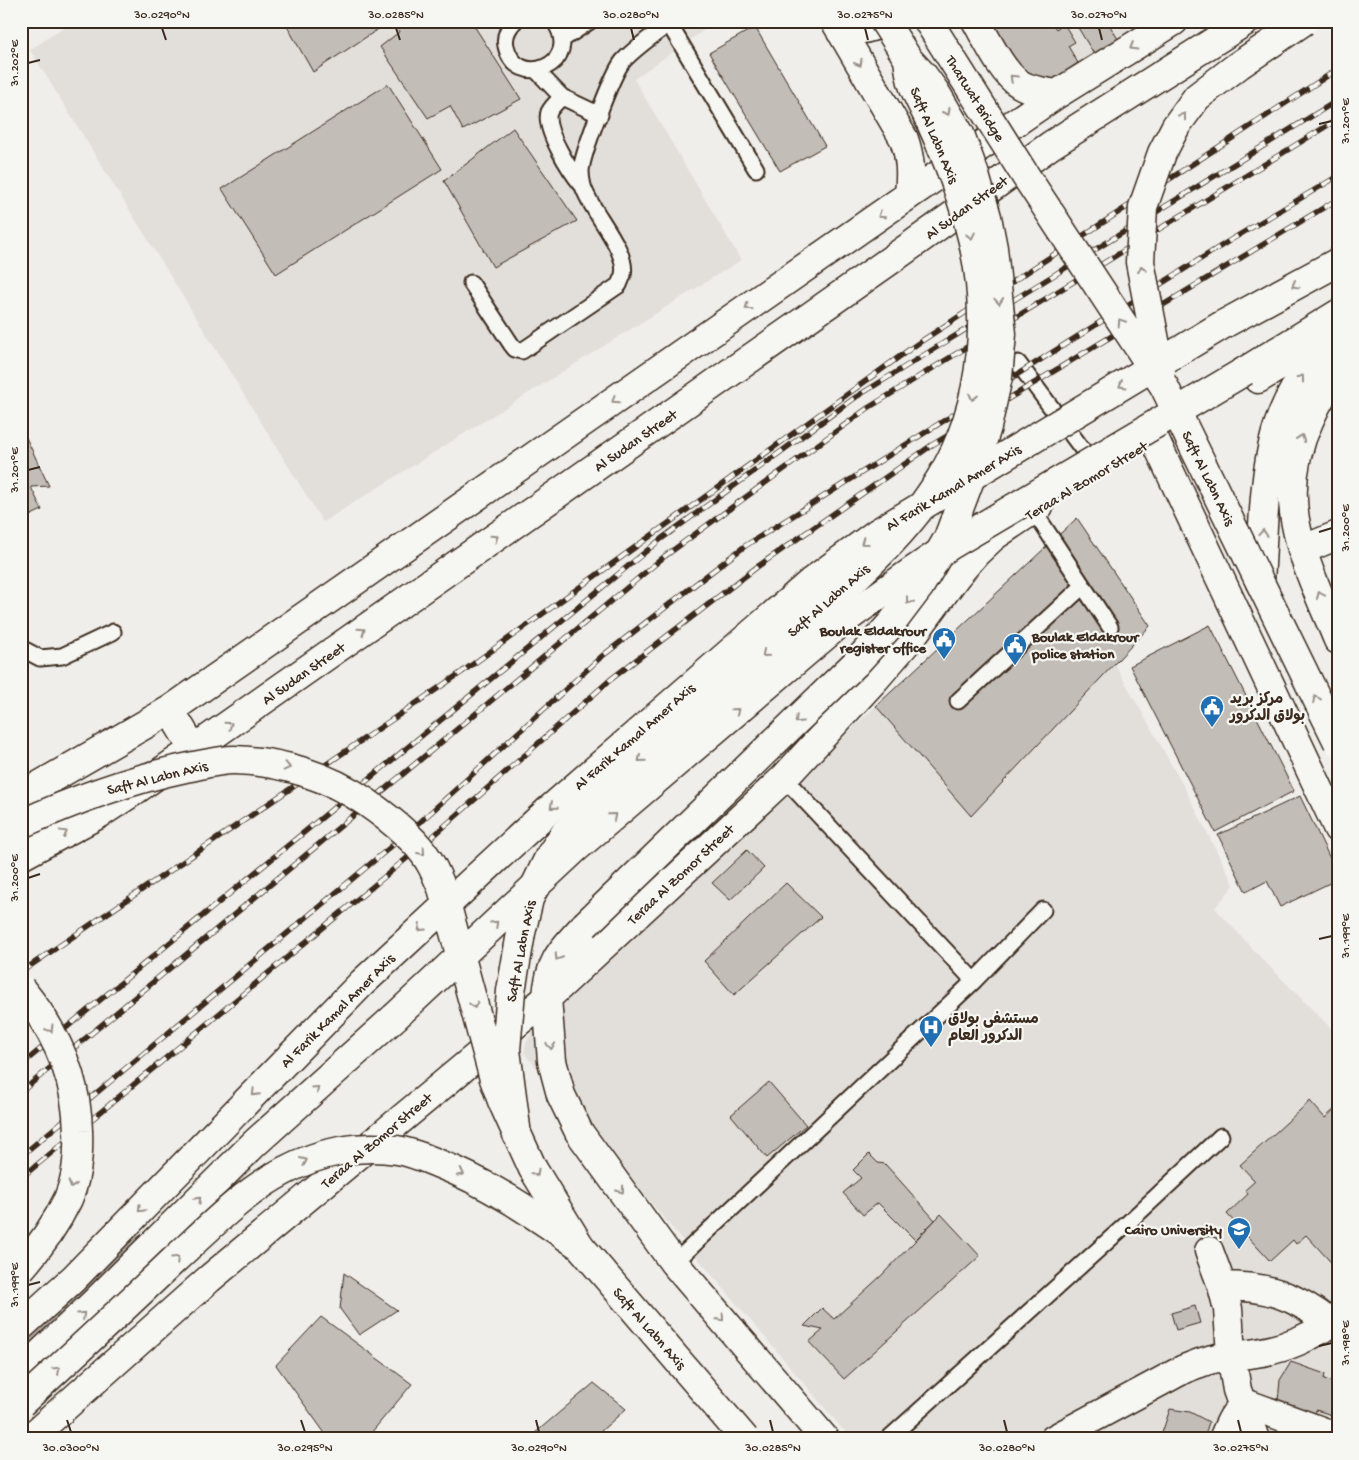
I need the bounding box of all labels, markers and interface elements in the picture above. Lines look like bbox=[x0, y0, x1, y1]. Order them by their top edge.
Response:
text: 30.0290°N bbox=[133, 9, 190, 23]
text: 30.0285°N bbox=[367, 9, 424, 23]
text: 30.0280°N bbox=[602, 9, 659, 23]
text: 30.0275°N bbox=[836, 9, 893, 23]
text: 30.0270°N bbox=[1070, 9, 1127, 23]
text: 31.202°E bbox=[9, 39, 23, 87]
one-way arrow bbox=[1129, 40, 1138, 50]
street label: Tharwat Bridge bbox=[940, 52, 1008, 146]
one-way arrow bbox=[853, 58, 863, 67]
one-way arrow bbox=[1009, 75, 1018, 84]
street label: Saft Al Labn Axis bbox=[905, 85, 962, 187]
text: 31.201°E bbox=[1340, 98, 1354, 145]
one-way arrow bbox=[941, 107, 951, 116]
one-way arrow bbox=[1177, 112, 1186, 122]
street label: Al Sudan Street bbox=[922, 172, 1013, 245]
one-way arrow bbox=[877, 209, 887, 218]
one-way arrow bbox=[966, 232, 976, 241]
one-way arrow bbox=[1137, 265, 1147, 274]
one-way arrow bbox=[1291, 279, 1300, 289]
one-way arrow bbox=[994, 297, 1005, 305]
one-way arrow bbox=[744, 301, 754, 310]
one-way arrow bbox=[1118, 318, 1128, 327]
one-way arrow bbox=[1295, 374, 1304, 384]
one-way arrow bbox=[1119, 379, 1128, 389]
one-way arrow bbox=[969, 393, 979, 401]
one-way arrow bbox=[611, 394, 620, 403]
street label: Al Sudan Street bbox=[591, 405, 683, 477]
street label: Saft Al Labn Axis bbox=[1176, 429, 1238, 530]
one-way arrow bbox=[1295, 434, 1306, 443]
street label: Teraa Al Zomor Street bbox=[1022, 437, 1153, 526]
street label: Al Farik Kamal Amer Axis bbox=[883, 441, 1025, 536]
text: 31.201°E bbox=[9, 447, 23, 494]
text: 31.200°E bbox=[1340, 504, 1354, 553]
one-way arrow bbox=[1258, 529, 1269, 537]
one-way arrow bbox=[489, 535, 499, 544]
one-way arrow bbox=[861, 537, 870, 545]
street label: Saft Al Labn Axis bbox=[784, 561, 875, 642]
one-way arrow bbox=[1315, 591, 1325, 599]
one-way arrow bbox=[906, 595, 915, 605]
place label: Boulak Eldakrour register office bbox=[819, 623, 928, 658]
public building icon: Boulak Eldakrour register office bbox=[931, 626, 957, 660]
one-way arrow bbox=[356, 628, 366, 637]
place label: Boulak Eldakrour police station bbox=[1031, 629, 1140, 664]
public building icon: Boulak Eldakrour police station bbox=[1002, 632, 1028, 666]
street label: Al Sudan Street bbox=[259, 638, 351, 710]
one-way arrow bbox=[762, 648, 771, 657]
street label: Al Farik Kamal Amer Axis bbox=[571, 680, 700, 795]
place label: مركز بريد بولاق الدكرور bbox=[1228, 691, 1305, 726]
public building icon: مركز بريد بولاق الدكرور bbox=[1199, 694, 1225, 728]
one-way arrow bbox=[1313, 695, 1323, 704]
one-way arrow bbox=[731, 708, 740, 717]
one-way arrow bbox=[795, 714, 804, 723]
one-way arrow bbox=[223, 722, 233, 731]
one-way arrow bbox=[638, 754, 647, 763]
street label: Saft Al Labn Axis bbox=[105, 758, 210, 800]
one-way arrow bbox=[282, 762, 291, 772]
one-way arrow bbox=[550, 800, 559, 809]
one-way arrow bbox=[607, 813, 616, 822]
street label: Teraa Al Zomor Street bbox=[623, 820, 740, 930]
one-way arrow bbox=[59, 829, 68, 839]
one-way arrow bbox=[416, 847, 425, 856]
text: 31.200°E bbox=[9, 854, 23, 903]
street label: Saft Al Labn Axis bbox=[503, 899, 541, 1004]
text: 31.199°E bbox=[1340, 913, 1354, 959]
one-way arrow bbox=[489, 921, 498, 930]
one-way arrow bbox=[418, 922, 427, 931]
street label: Al Farik Kamal Amer Axis bbox=[277, 950, 400, 1072]
one-way arrow bbox=[555, 952, 564, 961]
one-way arrow bbox=[468, 1000, 478, 1009]
place label: مستشفى بولاق الدكرور العام bbox=[948, 1011, 1039, 1046]
hospital icon: مستشفى بولاق الدكرور العام bbox=[918, 1014, 944, 1048]
one-way arrow bbox=[43, 1023, 53, 1032]
one-way arrow bbox=[545, 1043, 556, 1051]
one-way arrow bbox=[310, 1086, 319, 1095]
one-way arrow bbox=[252, 1087, 261, 1096]
street label: Teraa Al Zomor Street bbox=[317, 1089, 438, 1194]
one-way arrow bbox=[299, 1157, 308, 1168]
one-way arrow bbox=[456, 1167, 465, 1177]
one-way arrow bbox=[529, 1168, 539, 1177]
one-way arrow bbox=[67, 1181, 77, 1189]
one-way arrow bbox=[615, 1184, 623, 1193]
one-way arrow bbox=[192, 1197, 201, 1206]
one-way arrow bbox=[138, 1203, 147, 1212]
school or university icon: Cairo University bbox=[1226, 1216, 1252, 1250]
place label: Cairo University bbox=[1124, 1222, 1223, 1240]
one-way arrow bbox=[170, 1256, 179, 1265]
text: 31.199°E bbox=[9, 1262, 23, 1308]
street label: Saft Al Labn Axis bbox=[608, 1284, 689, 1375]
one-way arrow bbox=[77, 1312, 86, 1321]
one-way arrow bbox=[715, 1312, 724, 1321]
text: 31.198°E bbox=[1340, 1320, 1354, 1367]
one-way arrow bbox=[51, 1367, 60, 1376]
text: 30.0300°N bbox=[42, 1442, 100, 1456]
text: 30.0295°N bbox=[276, 1442, 333, 1456]
text: 30.0290°N bbox=[510, 1442, 567, 1456]
text: 30.0285°N bbox=[744, 1442, 801, 1456]
text: 30.0280°N bbox=[978, 1442, 1035, 1456]
text: 30.0275°N bbox=[1212, 1442, 1269, 1456]

